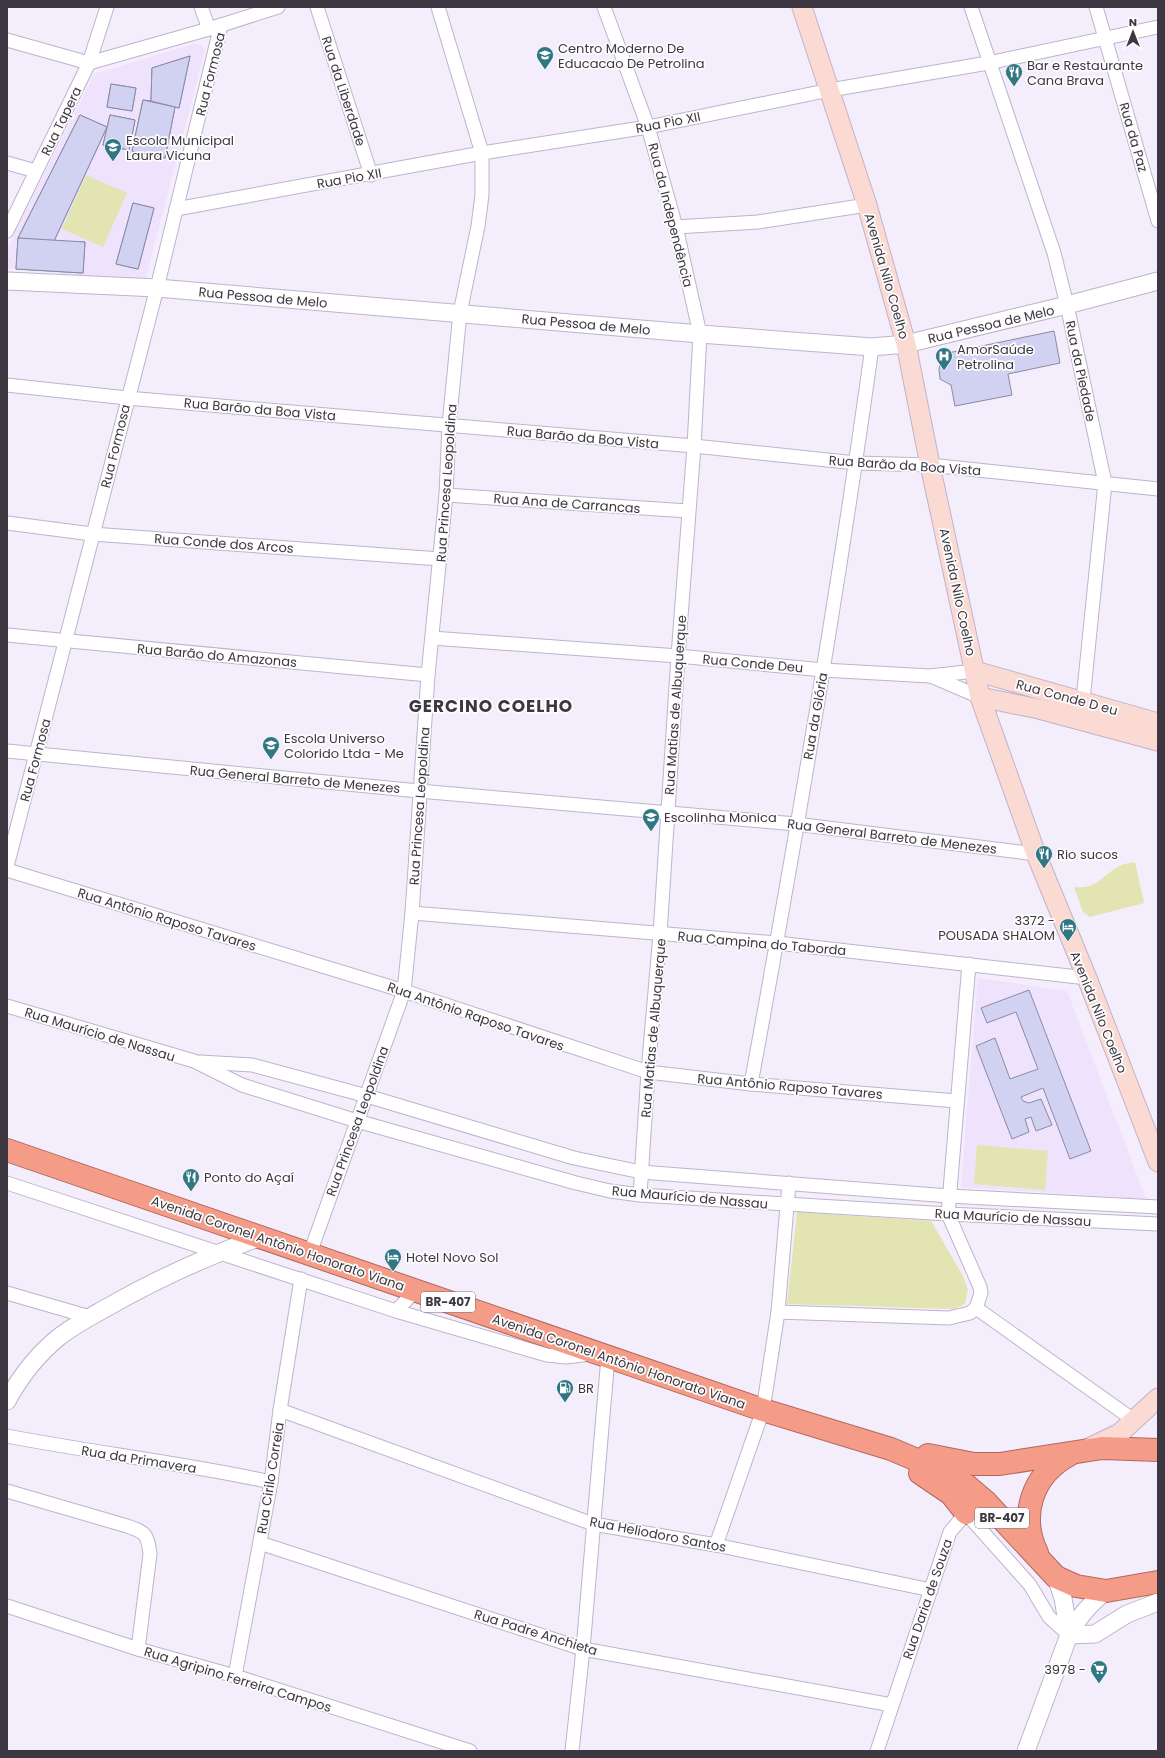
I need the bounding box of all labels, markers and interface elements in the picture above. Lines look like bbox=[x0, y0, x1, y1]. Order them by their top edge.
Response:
north arrow bbox=[1113, 12, 1153, 52]
text: N bbox=[1129, 14, 1137, 30]
street label: Rua Formosa bbox=[191, 30, 230, 118]
street label: Rua da Liberdade bbox=[317, 34, 370, 149]
place label: Centro Moderno De Educacao De Petrolina bbox=[558, 39, 705, 73]
school or university icon: Centro Moderno De Educacao De Petrolina bbox=[535, 45, 555, 70]
place label: Bar e Restaurante Cana Brava bbox=[1027, 56, 1143, 90]
restaurant icon: Bar e Restaurante Cana Brava bbox=[1004, 62, 1024, 87]
street label: Rua Tapera bbox=[37, 83, 86, 159]
street label: Rua da Paz bbox=[1114, 100, 1153, 174]
street label: Rua Pio XII bbox=[634, 107, 702, 138]
place label: Escola Municipal Laura Vicuna bbox=[126, 131, 234, 165]
school or university icon: Escola Municipal Laura Vicuna bbox=[103, 137, 123, 162]
street label: Rua da Independência bbox=[643, 141, 698, 289]
street label: Rua Pio XII bbox=[315, 163, 383, 194]
street label: Avenida Nilo Coelho bbox=[859, 211, 914, 341]
street label: Rua Pessoa de Melo bbox=[198, 282, 328, 313]
street label: Rua Pessoa de Melo bbox=[926, 301, 1056, 348]
street label: Rua Pessoa de Melo bbox=[521, 309, 651, 340]
street label: Rua da Piedade bbox=[1061, 319, 1100, 423]
place label: AmorSaúde Petrolina bbox=[957, 340, 1034, 374]
hospital icon: AmorSaúde Petrolina bbox=[934, 346, 954, 371]
street label: Rua Barão da Boa Vista bbox=[183, 393, 337, 426]
street label: Rua Formosa bbox=[96, 402, 135, 490]
street label: Rua Princesa Leopoldina bbox=[431, 403, 462, 563]
street label: Rua Barão da Boa Vista bbox=[506, 421, 660, 454]
street label: Rua Barão da Boa Vista bbox=[828, 451, 982, 480]
street label: Rua Ana de Carrancas bbox=[493, 489, 641, 518]
street label: Avenida Nilo Coelho bbox=[935, 526, 980, 658]
street label: Rua Conde dos Arcos bbox=[154, 529, 294, 558]
street label: Rua Matias de Albuquerque bbox=[660, 615, 691, 795]
street label: Rua Barão do Amazonas bbox=[136, 639, 298, 672]
street label: Rua Conde Deu bbox=[702, 650, 804, 677]
street label: Rua da Glória bbox=[798, 671, 832, 761]
street label: Rua Conde D eu bbox=[1014, 675, 1120, 720]
district label: GERCINO COELHO bbox=[409, 694, 573, 718]
street label: Rua Formosa bbox=[15, 716, 56, 804]
street label: Rua Princesa Leopoldina bbox=[404, 726, 435, 886]
place label: Escola Universo Colorido Ltda - Me bbox=[284, 729, 404, 763]
school or university icon: Escola Universo Colorido Ltda - Me bbox=[261, 735, 281, 760]
street label: Rua General Barreto de Menezes bbox=[189, 761, 401, 798]
school or university icon: Escolinha Monica bbox=[641, 807, 661, 832]
place label: Escolinha Monica bbox=[664, 808, 777, 827]
street label: Rua General Barreto de Menezes bbox=[786, 814, 998, 859]
restaurant icon: Rio sucos bbox=[1034, 844, 1054, 869]
place label: Rio sucos bbox=[1057, 845, 1118, 864]
street label: Rua Antônio Raposo Tavares bbox=[75, 883, 259, 956]
place label: 3372 - POUSADA SHALOM bbox=[938, 911, 1055, 945]
hotel icon: 3372 - POUSADA SHALOM bbox=[1058, 917, 1078, 942]
street label: Rua Campina do Taborda bbox=[677, 927, 847, 960]
street label: Rua Matias de Albuquerque bbox=[636, 938, 671, 1119]
street label: Avenida Nilo Coelho bbox=[1065, 948, 1132, 1076]
street label: Rua Antônio Raposo Tavares bbox=[385, 977, 567, 1056]
street label: Rua Maurício de Nassau bbox=[22, 1002, 178, 1066]
street label: Rua Princesa Leopoldina bbox=[321, 1043, 394, 1199]
street label: Rua Antônio Raposo Tavares bbox=[697, 1069, 884, 1104]
restaurant icon: Ponto do Açaí bbox=[181, 1167, 201, 1192]
place label: Ponto do Açaí bbox=[204, 1168, 294, 1187]
street label: Rua Maurício de Nassau bbox=[611, 1181, 769, 1214]
street label: Avenida Coronel Antônio Honorato Viana bbox=[149, 1191, 407, 1296]
street label: Rua Maurício de Nassau bbox=[934, 1204, 1092, 1231]
hotel icon: Hotel Novo Sol bbox=[383, 1247, 403, 1272]
place label: Hotel Novo Sol bbox=[406, 1248, 498, 1267]
road number: BR-407 bbox=[421, 1292, 475, 1312]
street label: Avenida Coronel Antônio Honorato Viana bbox=[490, 1309, 748, 1414]
fuel station icon: BR bbox=[555, 1378, 575, 1403]
place label: BR bbox=[578, 1379, 594, 1398]
street label: Rua Cirilo Correia bbox=[252, 1421, 289, 1535]
street label: Rua da Primavera bbox=[80, 1441, 198, 1478]
road number: BR-407 bbox=[975, 1508, 1029, 1528]
street label: Rua Heliodoro Santos bbox=[588, 1512, 728, 1557]
street label: Rua Daria de Souza bbox=[898, 1536, 957, 1662]
street label: Rua Padre Anchieta bbox=[472, 1605, 600, 1660]
street label: Rua Agripino Ferreira Campos bbox=[142, 1642, 334, 1717]
supermarket icon: 3978 - bbox=[1089, 1659, 1109, 1684]
place label: 3978 - bbox=[1044, 1660, 1086, 1679]

